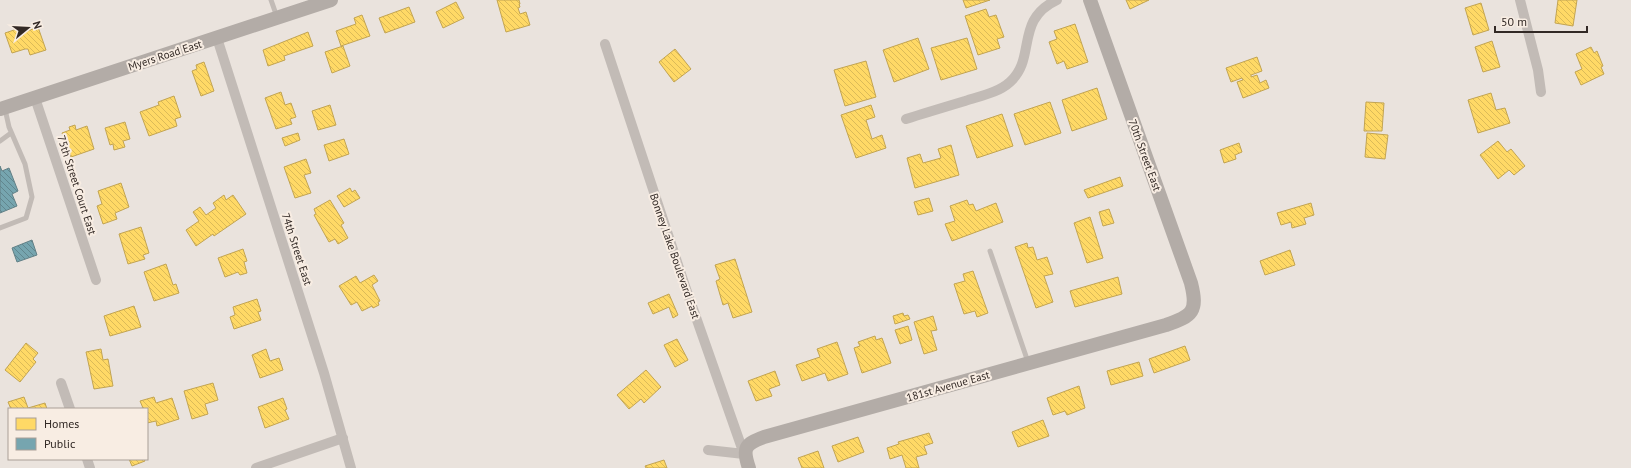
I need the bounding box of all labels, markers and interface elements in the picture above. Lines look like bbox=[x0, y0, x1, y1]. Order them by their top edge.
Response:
north arrow bbox=[8, 8, 48, 48]
scale bar bbox=[1495, 8, 1587, 34]
text: 50 m bbox=[1501, 14, 1527, 29]
text: N bbox=[30, 19, 45, 31]
street label: Myers Road East bbox=[126, 36, 204, 73]
street label: 70th Street East bbox=[1126, 117, 1165, 193]
street label: 75th Street Court East bbox=[54, 133, 100, 237]
street label: Bonney Lake Boulevard East bbox=[647, 191, 703, 321]
street label: 74th Street East bbox=[279, 211, 315, 287]
street label: 181st Avenue East bbox=[905, 367, 991, 405]
legend bbox=[8, 408, 148, 460]
text: Homes bbox=[44, 416, 79, 431]
text: Public bbox=[44, 436, 76, 451]

